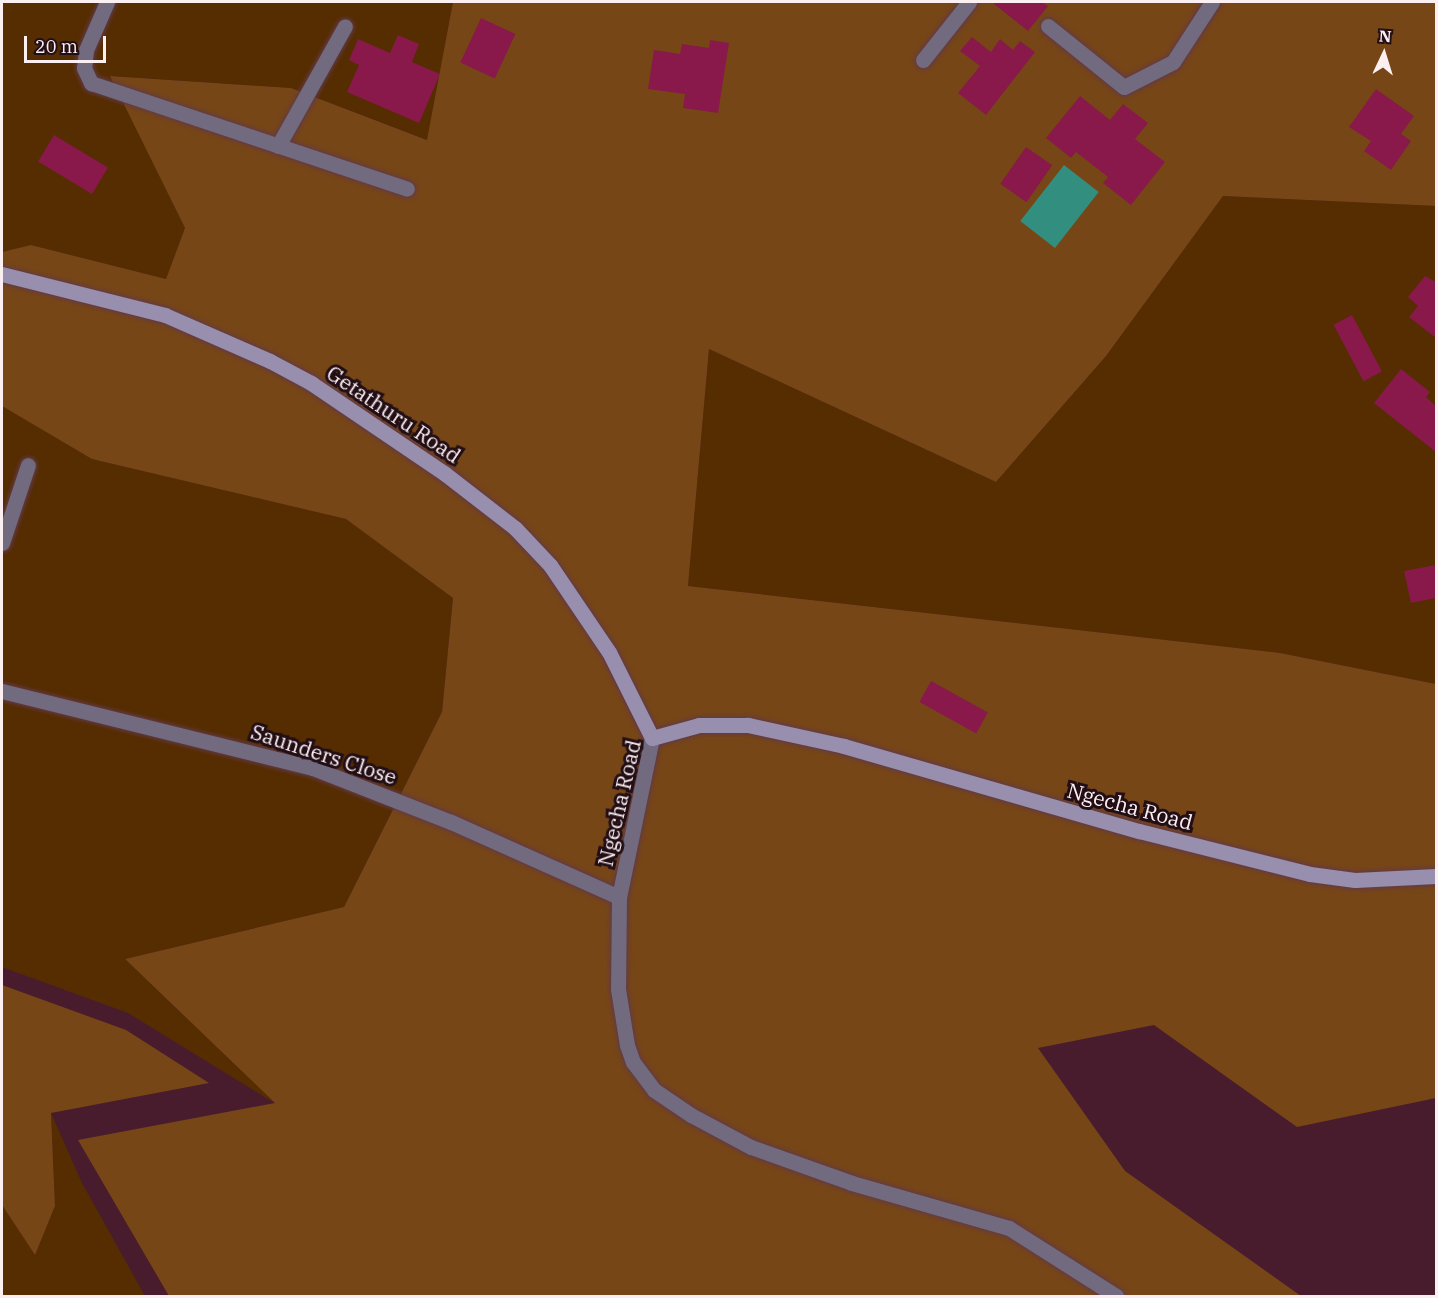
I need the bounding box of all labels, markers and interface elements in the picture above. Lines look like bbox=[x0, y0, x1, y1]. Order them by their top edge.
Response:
scale bar bbox=[27, 24, 110, 62]
north arrow bbox=[1354, 24, 1414, 84]
text: N bbox=[1378, 26, 1392, 46]
text: 20 m bbox=[35, 35, 78, 58]
street label: Getathuru Road bbox=[322, 360, 466, 468]
street label: Saunders Close bbox=[248, 719, 400, 789]
street label: Ngecha Road bbox=[592, 737, 646, 869]
street label: Ngecha Road bbox=[1064, 777, 1196, 835]

